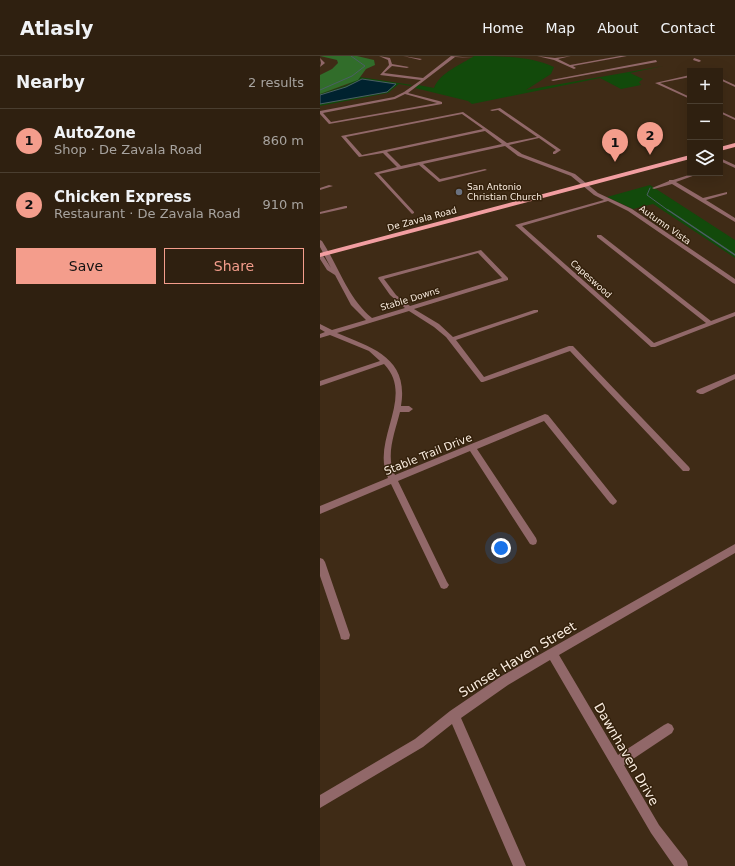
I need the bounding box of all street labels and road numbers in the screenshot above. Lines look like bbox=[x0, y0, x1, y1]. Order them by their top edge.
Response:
street label: Autumn Vista bbox=[637, 204, 693, 246]
street label: De Zavala Road bbox=[386, 205, 458, 233]
street label: Capeswood bbox=[568, 258, 614, 300]
street label: Stable Downs bbox=[379, 285, 441, 313]
street label: Stable Trail Drive bbox=[382, 431, 474, 478]
street label: Sunset Haven Street bbox=[456, 618, 579, 700]
street label: Dawnhaven Drive bbox=[591, 700, 662, 808]

